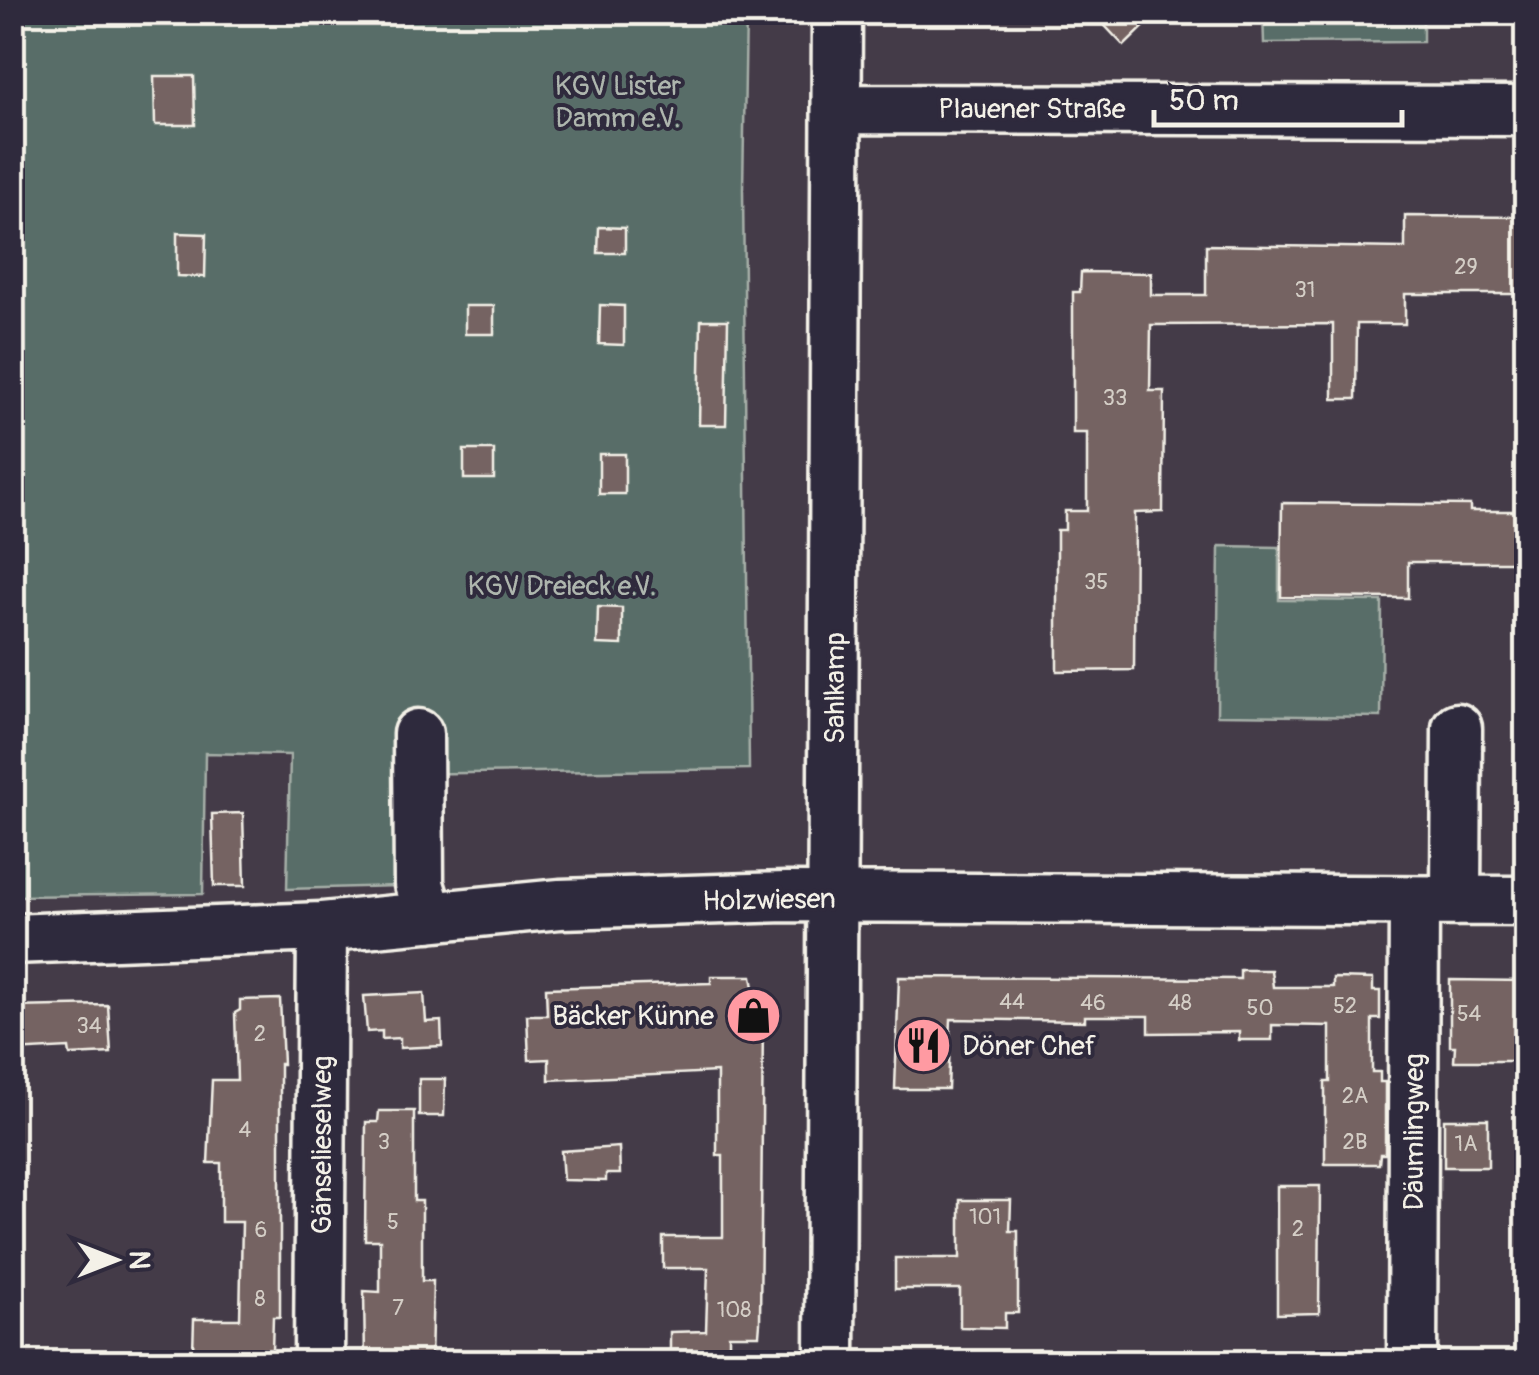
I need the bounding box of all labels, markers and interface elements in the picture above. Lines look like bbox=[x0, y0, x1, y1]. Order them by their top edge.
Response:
scale bar bbox=[1154, 65, 1402, 127]
park label: KGV Lister Damm e.V. bbox=[555, 69, 681, 136]
text: 50 m bbox=[1169, 82, 1239, 119]
street label: Plauener Straße bbox=[938, 92, 1126, 127]
house number: 29 bbox=[1454, 253, 1478, 281]
house number: 31 bbox=[1295, 276, 1315, 304]
house number: 33 bbox=[1103, 384, 1127, 412]
house number: 35 bbox=[1084, 568, 1108, 596]
park label: KGV Dreieck e.V. bbox=[468, 569, 656, 604]
street label: Sahlkamp bbox=[818, 632, 853, 744]
street label: Holzwiesen bbox=[702, 882, 836, 919]
shop icon: Bäcker Künne bbox=[723, 985, 783, 1045]
house number: 44 bbox=[999, 988, 1025, 1016]
house number: 46 bbox=[1080, 989, 1106, 1017]
house number: 48 bbox=[1168, 989, 1192, 1017]
house number: 52 bbox=[1333, 992, 1357, 1020]
house number: 50 bbox=[1247, 994, 1273, 1022]
place label: Bäcker Künne bbox=[552, 999, 714, 1034]
house number: 54 bbox=[1457, 1000, 1482, 1028]
house number: 34 bbox=[76, 1012, 102, 1040]
restaurant icon: Döner Chef bbox=[893, 1015, 953, 1075]
house number: 2 bbox=[254, 1020, 266, 1048]
place label: Döner Chef bbox=[962, 1029, 1096, 1064]
street label: Däumlingweg bbox=[1397, 1053, 1432, 1211]
street label: Gänselieselweg bbox=[305, 1056, 340, 1234]
house number: 2A bbox=[1342, 1082, 1368, 1110]
house number: 4 bbox=[239, 1116, 252, 1144]
house number: 3 bbox=[378, 1128, 390, 1156]
house number: 2B bbox=[1343, 1128, 1367, 1156]
house number: 1A bbox=[1455, 1130, 1477, 1158]
house number: 101 bbox=[969, 1203, 1001, 1231]
house number: 5 bbox=[387, 1208, 399, 1236]
north arrow bbox=[65, 1210, 165, 1310]
house number: 2 bbox=[1292, 1215, 1304, 1243]
house number: 6 bbox=[255, 1216, 267, 1244]
text: N bbox=[121, 1251, 156, 1269]
house number: 8 bbox=[254, 1285, 266, 1313]
house number: 7 bbox=[392, 1294, 404, 1322]
house number: 108 bbox=[717, 1296, 751, 1324]

